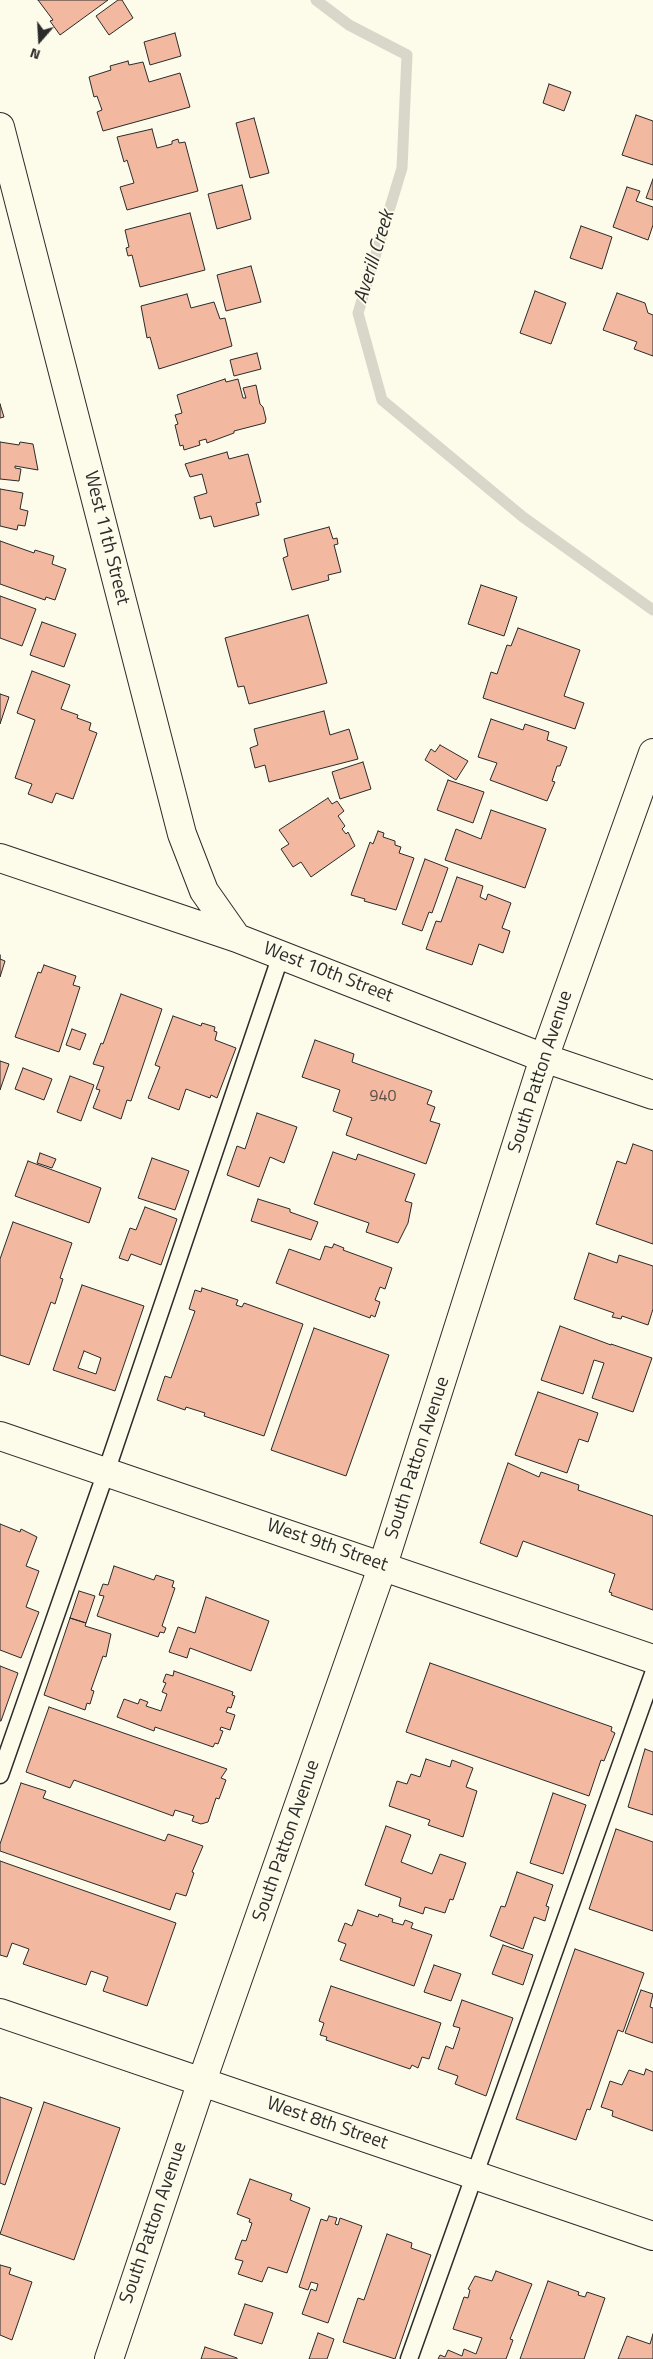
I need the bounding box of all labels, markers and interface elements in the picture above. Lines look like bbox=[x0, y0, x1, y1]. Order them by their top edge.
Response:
north arrow bbox=[15, 15, 65, 65]
text: N bbox=[27, 43, 43, 66]
water label: Averill Creek bbox=[350, 208, 400, 306]
street label: West 11th Street bbox=[78, 469, 134, 607]
street label: West 10th Street bbox=[260, 938, 396, 1008]
street label: South Patton Avenue bbox=[504, 988, 578, 1156]
house number: 940 bbox=[370, 1087, 396, 1107]
street label: South Patton Avenue bbox=[381, 1374, 455, 1542]
street label: West 9th Street bbox=[264, 1515, 390, 1577]
street label: South Patton Avenue bbox=[249, 1757, 325, 1925]
street label: West 8th Street bbox=[264, 2093, 390, 2155]
street label: South Patton Avenue bbox=[116, 2139, 192, 2307]

